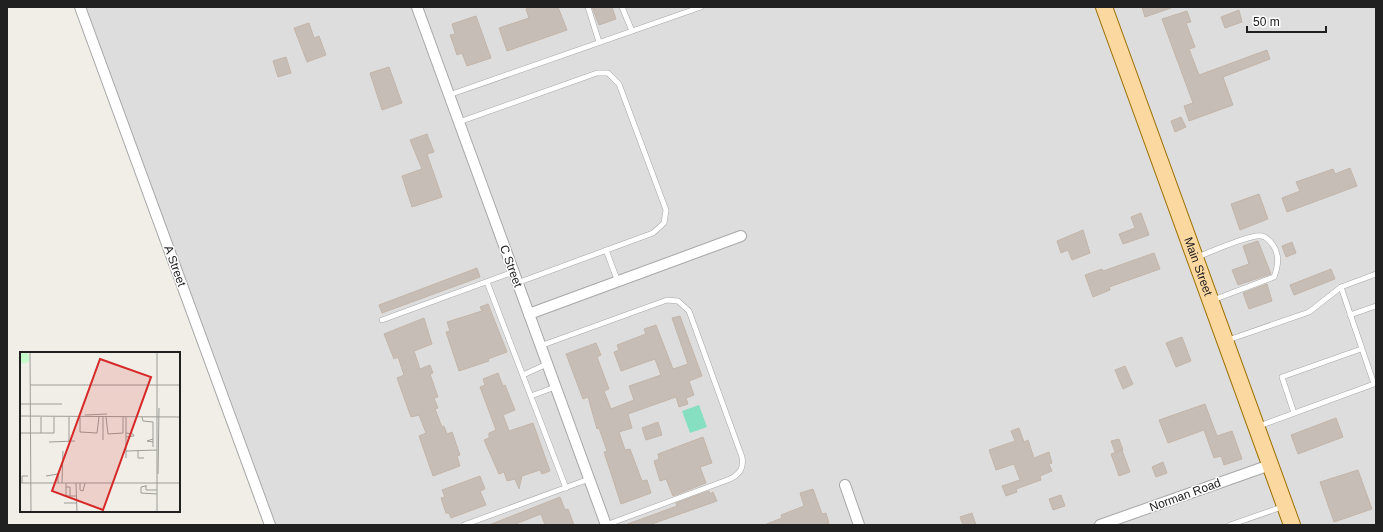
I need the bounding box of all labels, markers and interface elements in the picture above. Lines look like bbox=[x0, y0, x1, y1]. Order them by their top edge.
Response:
scale bar bbox=[1247, 8, 1326, 34]
text: 50 m bbox=[1253, 15, 1280, 29]
street label: Main Street bbox=[1181, 235, 1215, 298]
street label: C Street bbox=[497, 243, 525, 290]
street label: A Street bbox=[161, 244, 189, 289]
inset map bbox=[20, 352, 180, 512]
street label: Norman Road bbox=[1148, 476, 1222, 514]

